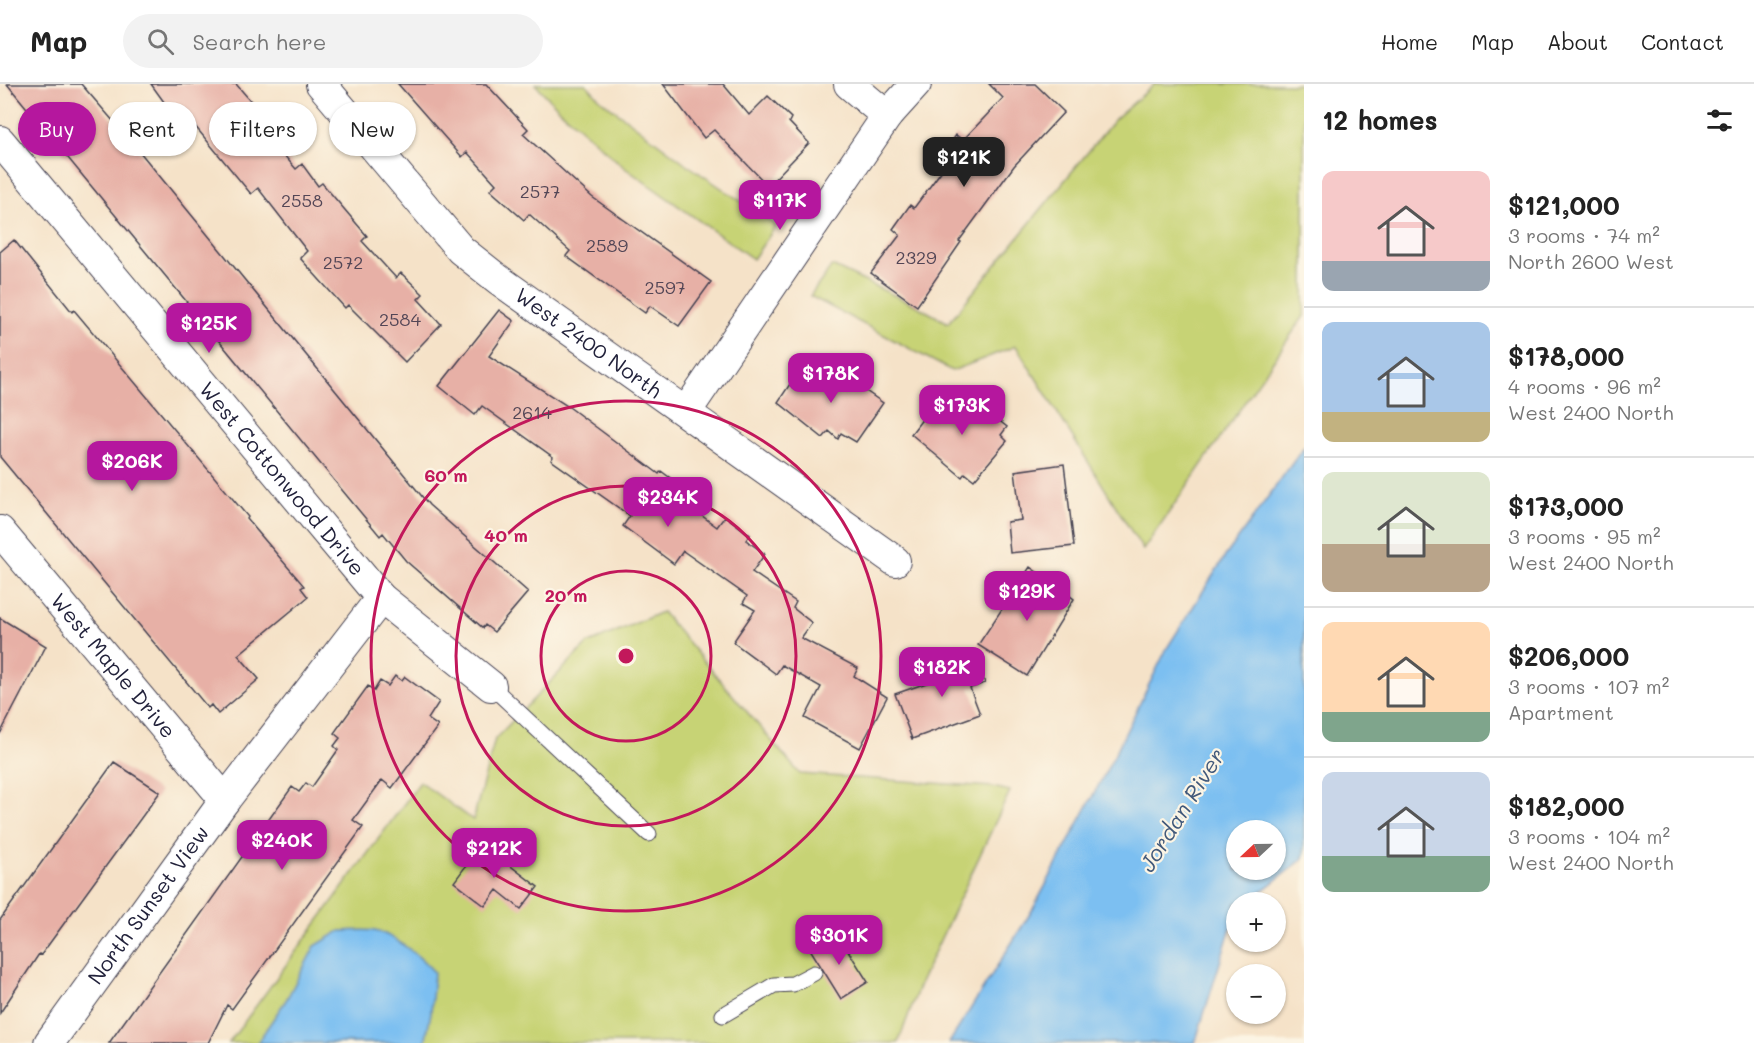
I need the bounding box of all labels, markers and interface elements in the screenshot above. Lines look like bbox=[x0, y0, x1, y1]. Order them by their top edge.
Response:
search box bbox=[123, 14, 543, 68]
text: Map bbox=[30, 23, 87, 59]
icon: search bbox=[144, 25, 177, 58]
text: Search here bbox=[192, 27, 326, 56]
text: Home bbox=[1381, 28, 1438, 55]
text: Map bbox=[1471, 28, 1514, 55]
text: About bbox=[1547, 28, 1608, 55]
text: Contact bbox=[1641, 28, 1724, 55]
chip: Buy bbox=[18, 102, 96, 156]
chip: Rent bbox=[108, 102, 197, 156]
chip: Filters bbox=[209, 102, 317, 156]
chip: New bbox=[329, 102, 416, 156]
text: 12 homes bbox=[1322, 103, 1438, 137]
icon: filters bbox=[1703, 104, 1736, 137]
pin: $121K bbox=[922, 137, 1006, 188]
text: $121K bbox=[937, 143, 991, 169]
house number: 2577 bbox=[520, 179, 560, 203]
pin: $117K bbox=[738, 180, 822, 231]
text: $117K bbox=[753, 186, 807, 212]
house number: 2558 bbox=[281, 188, 323, 212]
text: $121,000 bbox=[1508, 188, 1620, 222]
icon: home bbox=[1370, 195, 1442, 267]
text: 3 rooms · 74 m² bbox=[1508, 222, 1660, 248]
house number: 2589 bbox=[586, 233, 628, 257]
house number: 2329 bbox=[895, 245, 937, 269]
text: North 2600 West bbox=[1508, 248, 1674, 274]
house number: 2572 bbox=[323, 250, 363, 274]
house number: 2597 bbox=[644, 275, 686, 299]
street label: West 2400 North bbox=[510, 281, 668, 403]
pin: $125K bbox=[167, 303, 251, 354]
house number: 2584 bbox=[379, 307, 421, 331]
text: $125K bbox=[180, 309, 238, 335]
text: $178,000 bbox=[1508, 339, 1624, 373]
icon: home bbox=[1370, 346, 1442, 418]
pin: $178K bbox=[789, 353, 873, 404]
text: $178K bbox=[802, 359, 860, 385]
text: 4 rooms · 96 m² bbox=[1508, 373, 1661, 399]
street label: West Cottonwood Drive bbox=[194, 375, 372, 581]
pin: $173K bbox=[920, 385, 1004, 436]
text: $173K bbox=[933, 391, 991, 417]
text: West 2400 North bbox=[1508, 399, 1674, 425]
house number: 2614 bbox=[512, 400, 552, 424]
pin: $206K bbox=[90, 441, 174, 492]
text: $206K bbox=[101, 447, 163, 473]
text: 60 m bbox=[424, 463, 468, 487]
pin: $234K bbox=[626, 477, 710, 528]
text: $234K bbox=[637, 483, 699, 509]
text: $173,000 bbox=[1508, 489, 1624, 523]
icon: home bbox=[1370, 496, 1442, 568]
text: 40 m bbox=[484, 523, 528, 547]
text: 3 rooms · 95 m² bbox=[1508, 523, 1660, 549]
text: West 2400 North bbox=[1508, 549, 1674, 575]
pin: $129K bbox=[985, 571, 1069, 622]
text: $129K bbox=[998, 577, 1056, 603]
text: 20 m bbox=[545, 583, 587, 607]
street label: West Maple Drive bbox=[46, 587, 182, 743]
text: $206,000 bbox=[1508, 639, 1629, 673]
centre of rings bbox=[616, 646, 636, 666]
icon: home bbox=[1370, 646, 1442, 718]
pin: $182K bbox=[900, 647, 984, 698]
text: $182K bbox=[913, 653, 971, 679]
text: 3 rooms · 107 m² bbox=[1508, 673, 1669, 699]
text: Apartment bbox=[1508, 699, 1614, 725]
water label: Jordan River bbox=[1132, 743, 1231, 877]
text: $182,000 bbox=[1508, 789, 1624, 823]
icon: home bbox=[1370, 796, 1442, 868]
street label: North Sunset View bbox=[81, 820, 214, 989]
pin: $240K bbox=[240, 820, 324, 871]
north arrow bbox=[1226, 820, 1286, 880]
map controls bbox=[1226, 820, 1286, 1024]
text: 3 rooms · 104 m² bbox=[1508, 823, 1670, 849]
text: $240K bbox=[251, 826, 313, 852]
pin: $212K bbox=[452, 828, 536, 879]
text: $212K bbox=[466, 834, 522, 860]
text: West 2400 North bbox=[1508, 849, 1674, 875]
button: + bbox=[1226, 892, 1286, 952]
pin: $301K bbox=[797, 915, 881, 966]
text: $301K bbox=[809, 921, 869, 947]
button: − bbox=[1226, 964, 1286, 1024]

